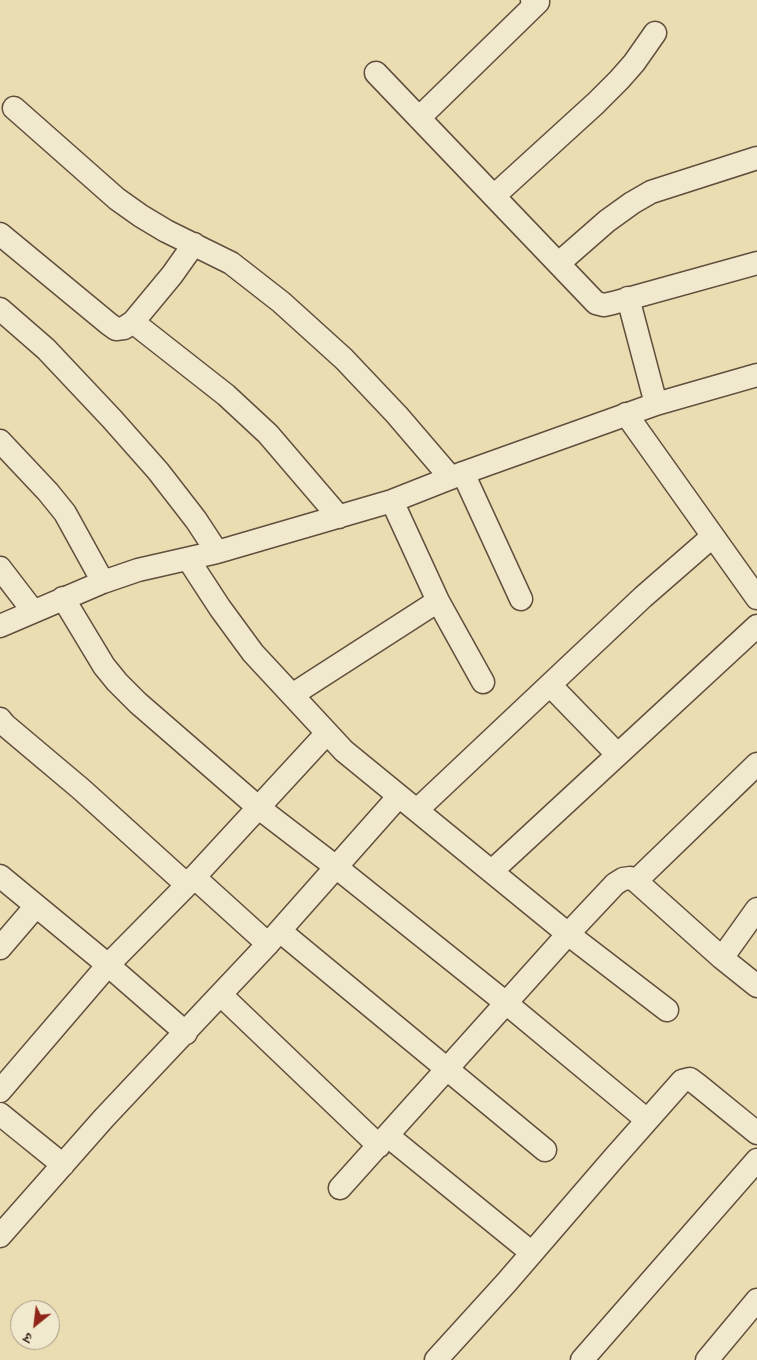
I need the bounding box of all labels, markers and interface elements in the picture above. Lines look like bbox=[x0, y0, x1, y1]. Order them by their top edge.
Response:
north arrow bbox=[10, 1300, 60, 1350]
text: उ bbox=[21, 1329, 35, 1347]

